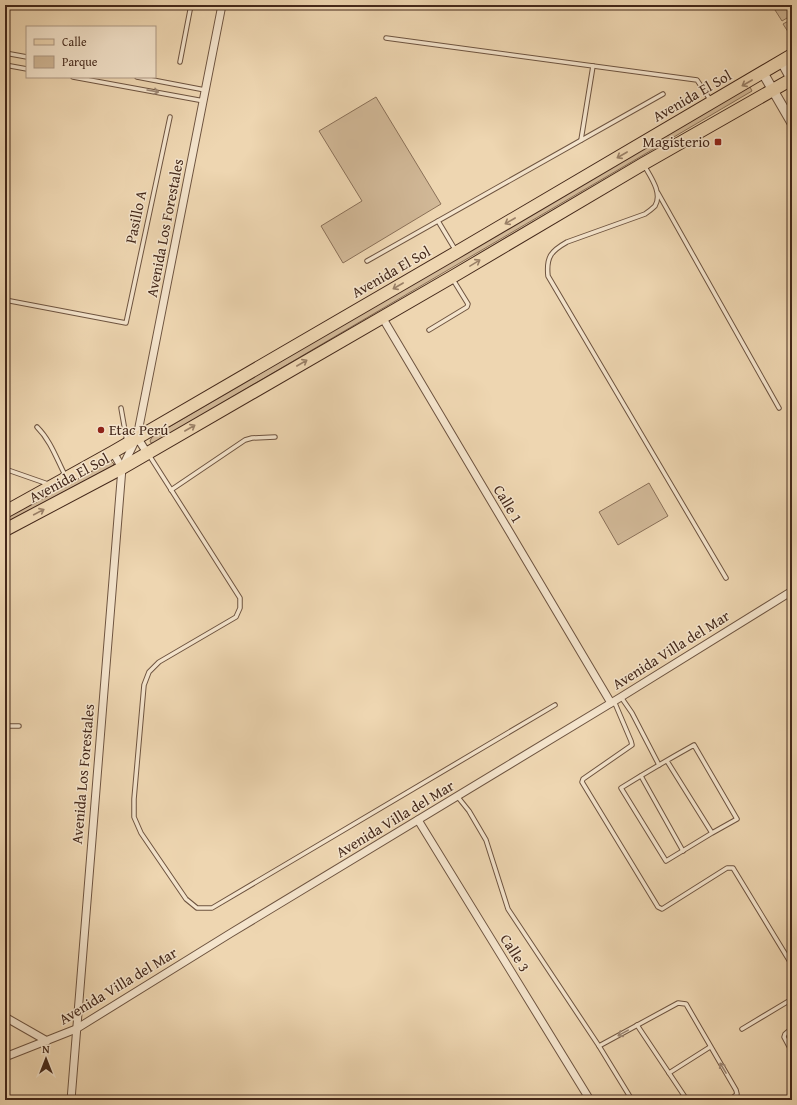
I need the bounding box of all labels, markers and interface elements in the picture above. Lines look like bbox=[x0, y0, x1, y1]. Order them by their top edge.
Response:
legend bbox=[26, 26, 156, 78]
text: Calle bbox=[62, 33, 87, 50]
text: Parque bbox=[62, 53, 98, 70]
street label: Avenida El Sol bbox=[648, 65, 735, 127]
one-way arrow bbox=[741, 79, 753, 87]
one-way arrow bbox=[146, 88, 159, 96]
place label: Magisterio bbox=[643, 131, 710, 152]
marker: Magisterio bbox=[713, 137, 723, 147]
one-way arrow bbox=[616, 152, 628, 160]
street label: Avenida Los Forestales bbox=[141, 157, 188, 299]
street label: Pasillo A bbox=[120, 188, 151, 245]
one-way arrow bbox=[505, 217, 516, 225]
street label: Avenida El Sol bbox=[347, 241, 434, 303]
one-way arrow bbox=[469, 259, 481, 267]
one-way arrow bbox=[392, 283, 404, 291]
one-way arrow bbox=[296, 359, 308, 367]
place label: Etac Perú bbox=[109, 419, 169, 440]
one-way arrow bbox=[184, 424, 196, 432]
marker: Etac Perú bbox=[96, 425, 106, 435]
street label: Avenida El Sol bbox=[25, 448, 112, 507]
street label: Calle 1 bbox=[489, 481, 528, 527]
one-way arrow bbox=[33, 508, 45, 515]
street label: Avenida Villa del Mar bbox=[608, 605, 733, 694]
street label: Avenida Los Forestales bbox=[66, 703, 99, 845]
street label: Avenida Villa del Mar bbox=[332, 775, 458, 862]
street label: Calle 3 bbox=[496, 930, 535, 976]
street label: Avenida Villa del Mar bbox=[55, 942, 181, 1029]
one-way arrow bbox=[618, 1029, 630, 1037]
north arrow bbox=[26, 1039, 66, 1079]
text: N bbox=[42, 1041, 50, 1057]
one-way arrow bbox=[719, 1062, 727, 1074]

